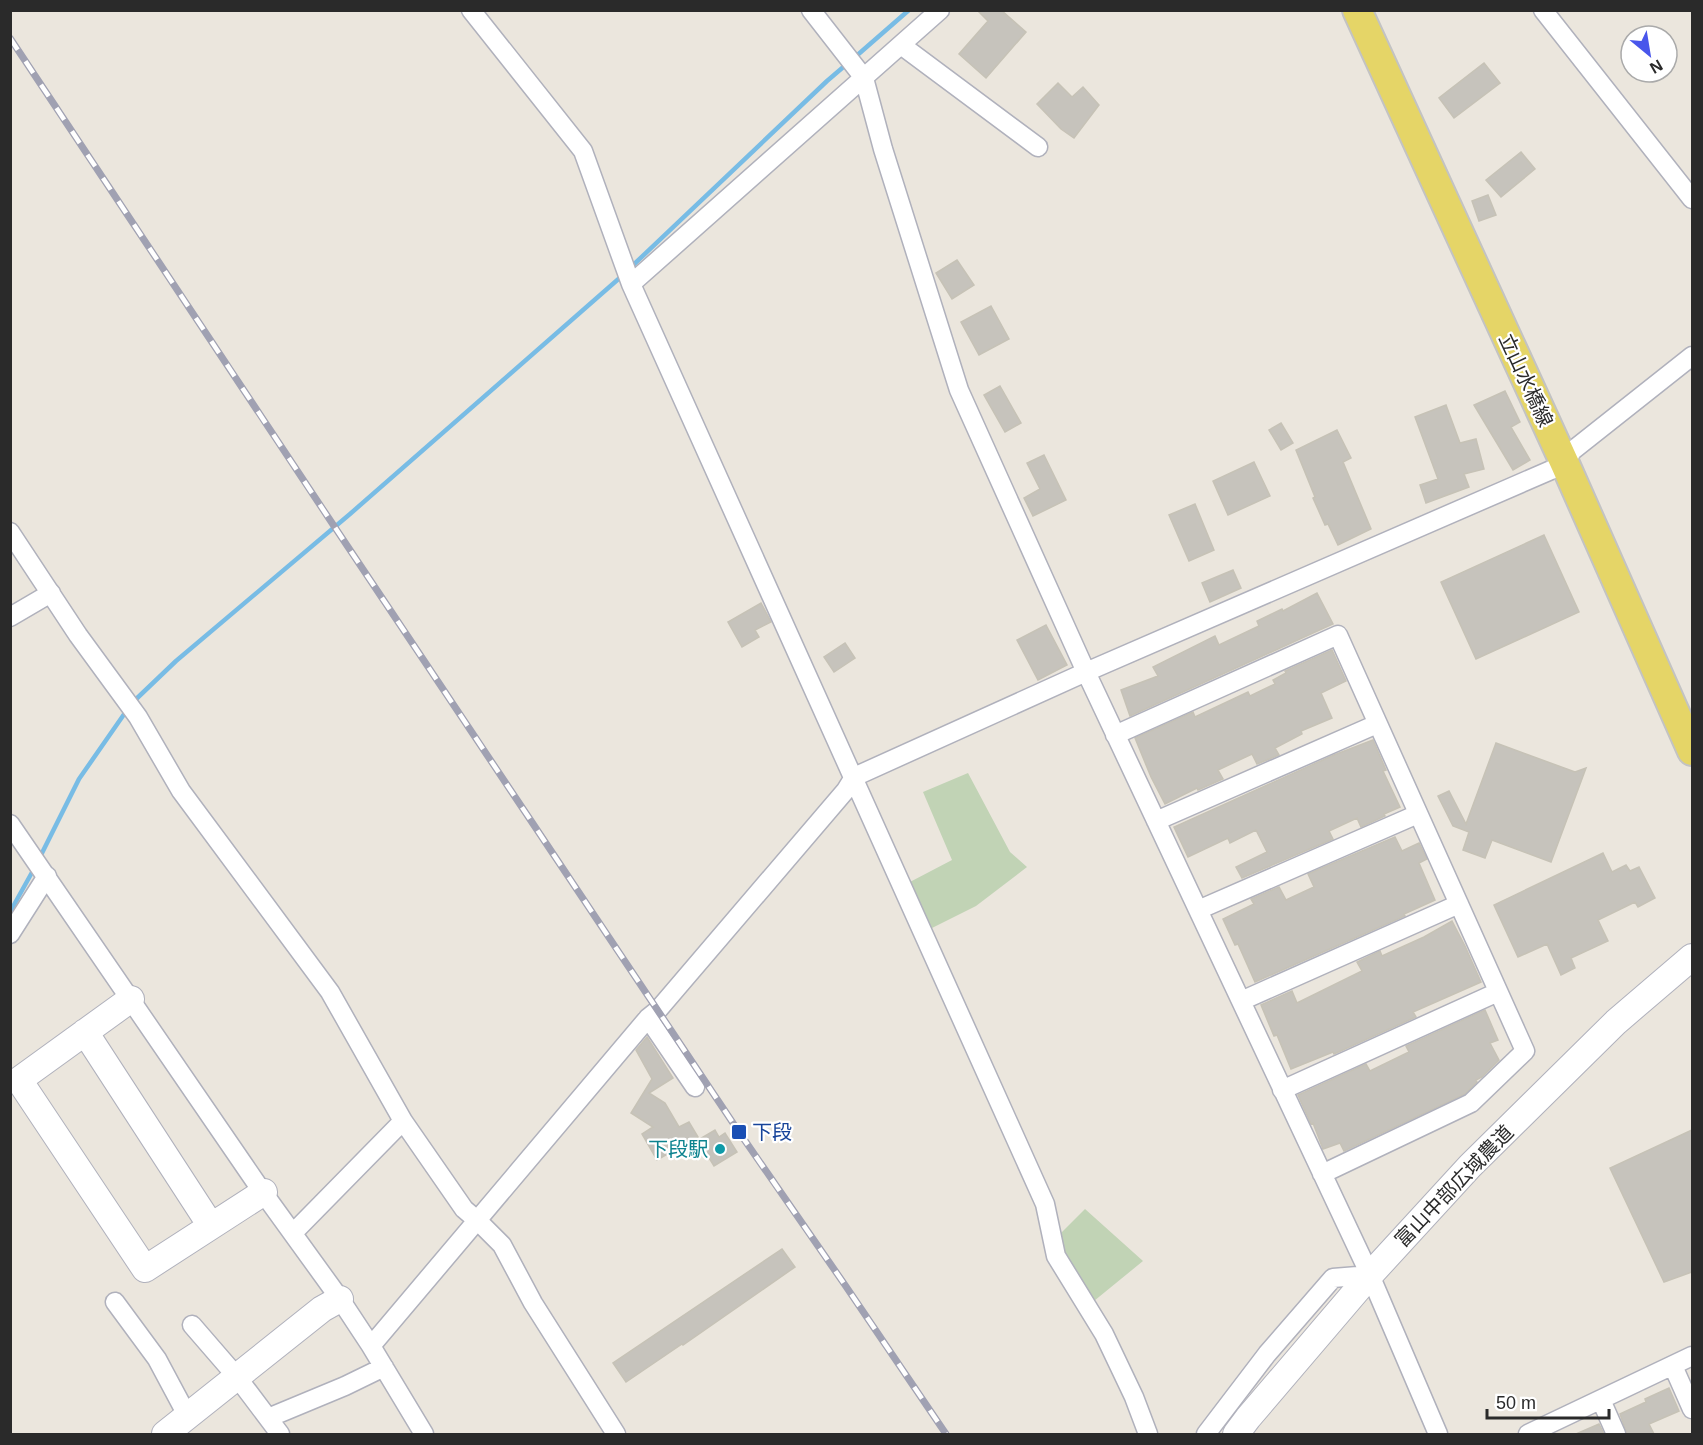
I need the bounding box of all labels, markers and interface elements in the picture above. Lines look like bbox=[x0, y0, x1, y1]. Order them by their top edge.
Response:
north arrow bbox=[1619, 24, 1679, 84]
text: N bbox=[1647, 56, 1666, 77]
street label: 立山水橋線 bbox=[1495, 330, 1557, 430]
place label: 下段 bbox=[752, 1121, 792, 1143]
street label: 富山中部広域農道 bbox=[1391, 1121, 1517, 1251]
marker: 下段 bbox=[730, 1123, 748, 1141]
place label: 下段駅 bbox=[648, 1138, 708, 1160]
marker: 下段駅 bbox=[713, 1142, 727, 1156]
scale bar bbox=[1487, 1382, 1608, 1420]
text: 50 m bbox=[1496, 1393, 1536, 1413]

